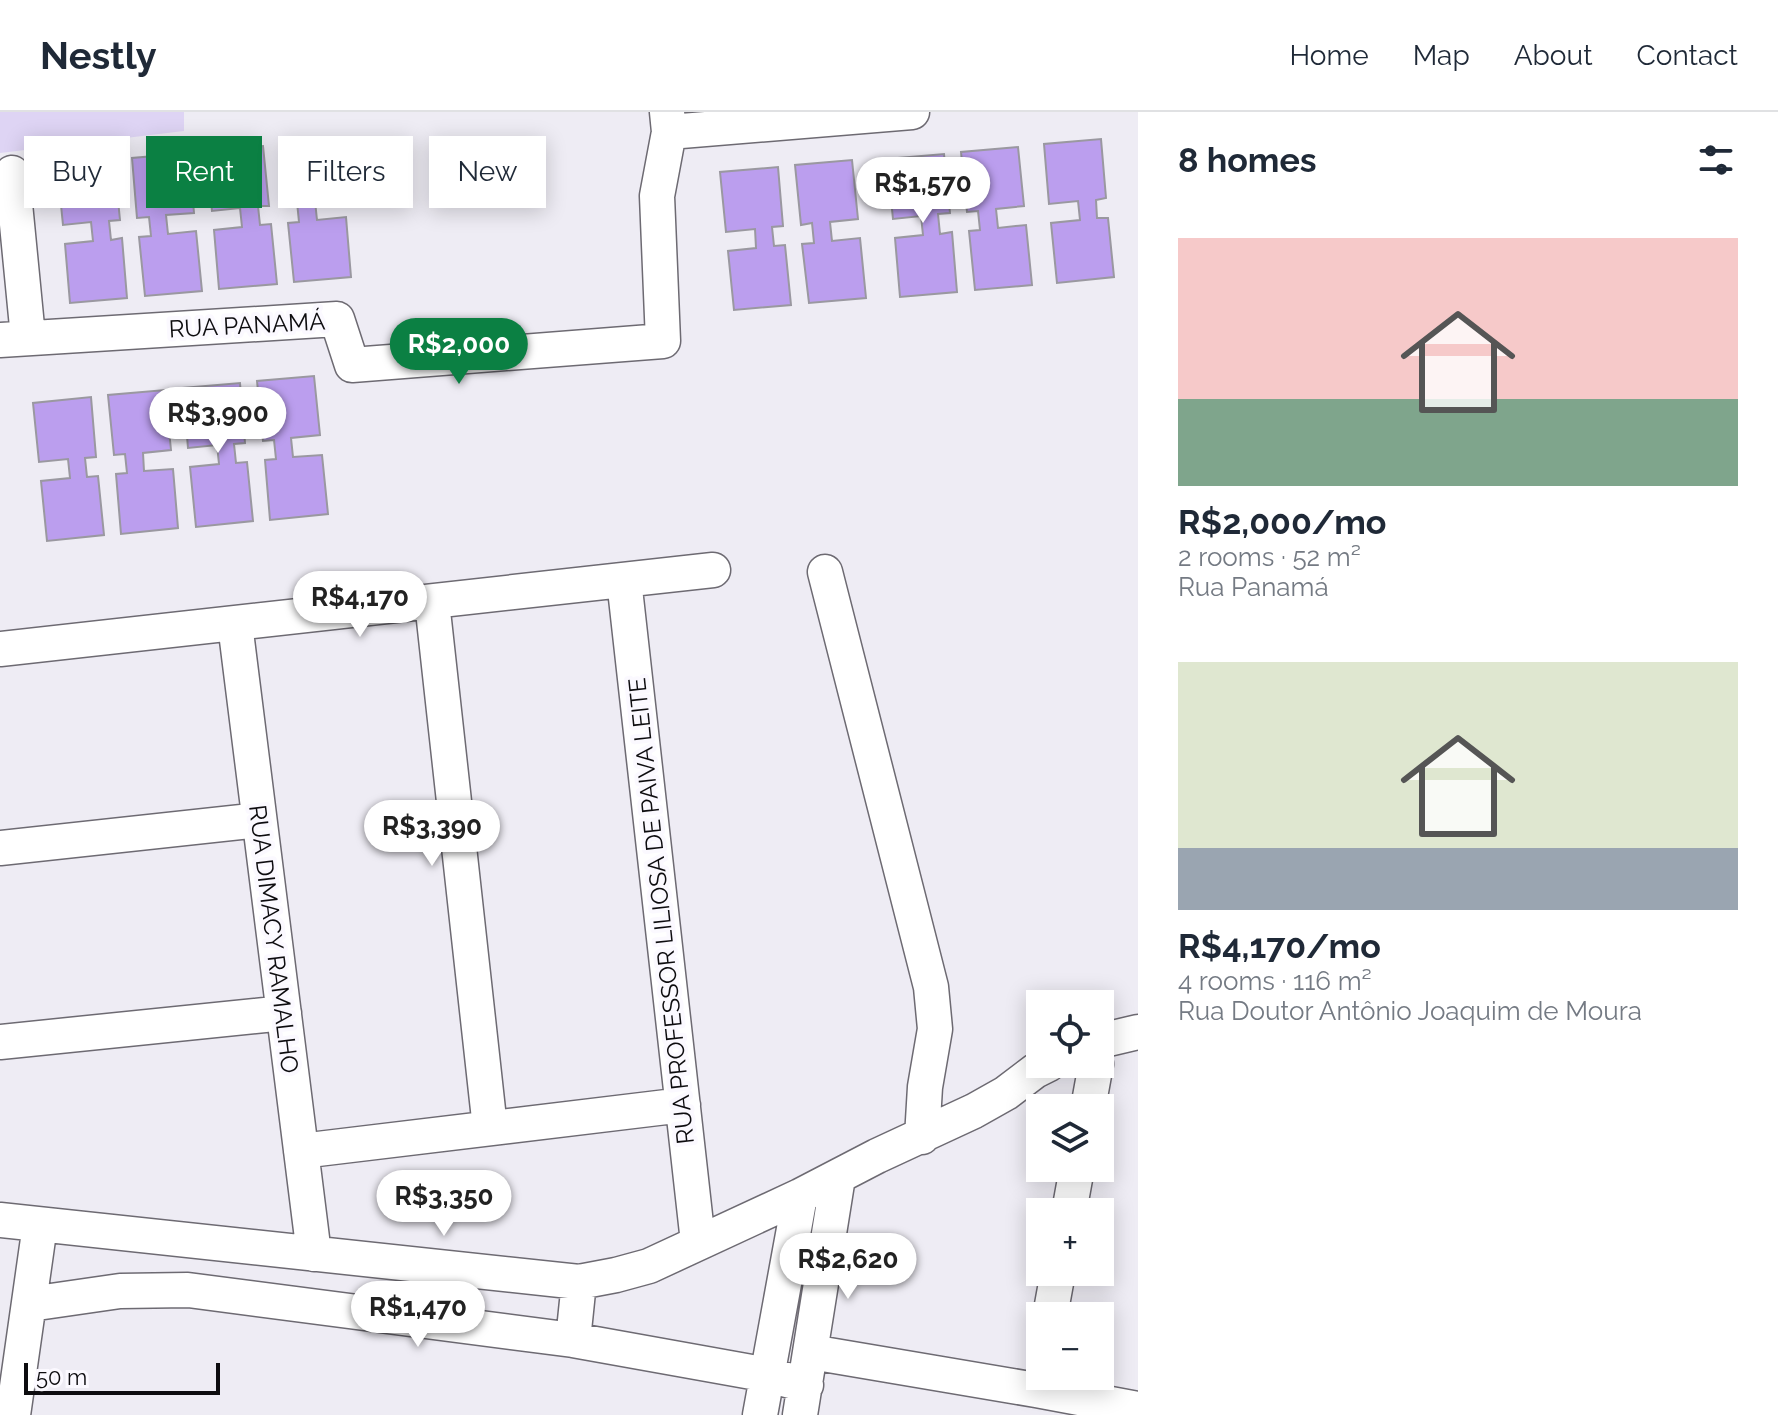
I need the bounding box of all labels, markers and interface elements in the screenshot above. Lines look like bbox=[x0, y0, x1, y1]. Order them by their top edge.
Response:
text: Nestly bbox=[40, 33, 157, 78]
text: Home bbox=[1289, 39, 1369, 72]
text: Map bbox=[1413, 39, 1470, 72]
text: About bbox=[1514, 39, 1593, 72]
text: Contact bbox=[1637, 39, 1738, 72]
chip: Buy bbox=[24, 136, 130, 208]
chip: Rent bbox=[146, 136, 262, 208]
chip: Filters bbox=[278, 136, 413, 208]
chip: New bbox=[429, 136, 546, 208]
icon: filters bbox=[1694, 138, 1738, 182]
text: 8 homes bbox=[1178, 140, 1317, 180]
pin: R$1,570 bbox=[849, 157, 997, 225]
text: R$1,570 bbox=[874, 168, 972, 198]
icon: home bbox=[1386, 290, 1530, 434]
street label: RUA PANAMÁ bbox=[168, 306, 326, 344]
pin: R$2,000 bbox=[385, 318, 533, 386]
text: R$2,000 bbox=[408, 329, 510, 359]
pin: R$3,900 bbox=[144, 387, 292, 455]
text: R$3,900 bbox=[167, 398, 269, 428]
text: R$2,000/mo bbox=[1178, 502, 1386, 542]
text: 2 rooms · 52 m² bbox=[1178, 542, 1361, 572]
pin: R$4,170 bbox=[286, 571, 434, 639]
text: Rua Panamá bbox=[1178, 572, 1329, 602]
text: R$4,170 bbox=[311, 582, 409, 612]
street label: RUA PROFESSOR LILIOSA DE PAIVA LEITE bbox=[622, 676, 700, 1146]
icon: home bbox=[1386, 714, 1530, 858]
pin: R$3,390 bbox=[358, 800, 506, 868]
street label: RUA DIMACY RAMALHO bbox=[243, 803, 305, 1075]
text: R$3,390 bbox=[382, 811, 482, 841]
text: R$4,170/mo bbox=[1178, 926, 1381, 966]
text: 4 rooms · 116 m² bbox=[1178, 966, 1372, 996]
map controls bbox=[1026, 990, 1114, 1390]
button: locate bbox=[1026, 990, 1114, 1078]
text: Rua Doutor Antônio Joaquim de Moura bbox=[1178, 996, 1642, 1026]
button: layers bbox=[1026, 1094, 1114, 1182]
pin: R$3,350 bbox=[370, 1170, 518, 1238]
text: R$3,350 bbox=[394, 1181, 494, 1211]
button: + bbox=[1026, 1198, 1114, 1286]
pin: R$2,620 bbox=[774, 1233, 922, 1301]
text: R$2,620 bbox=[798, 1244, 898, 1274]
pin: R$1,470 bbox=[344, 1281, 492, 1349]
text: R$1,470 bbox=[369, 1292, 467, 1322]
button: − bbox=[1026, 1302, 1114, 1390]
scale bar bbox=[24, 1359, 220, 1395]
text: 50 m bbox=[36, 1364, 87, 1390]

